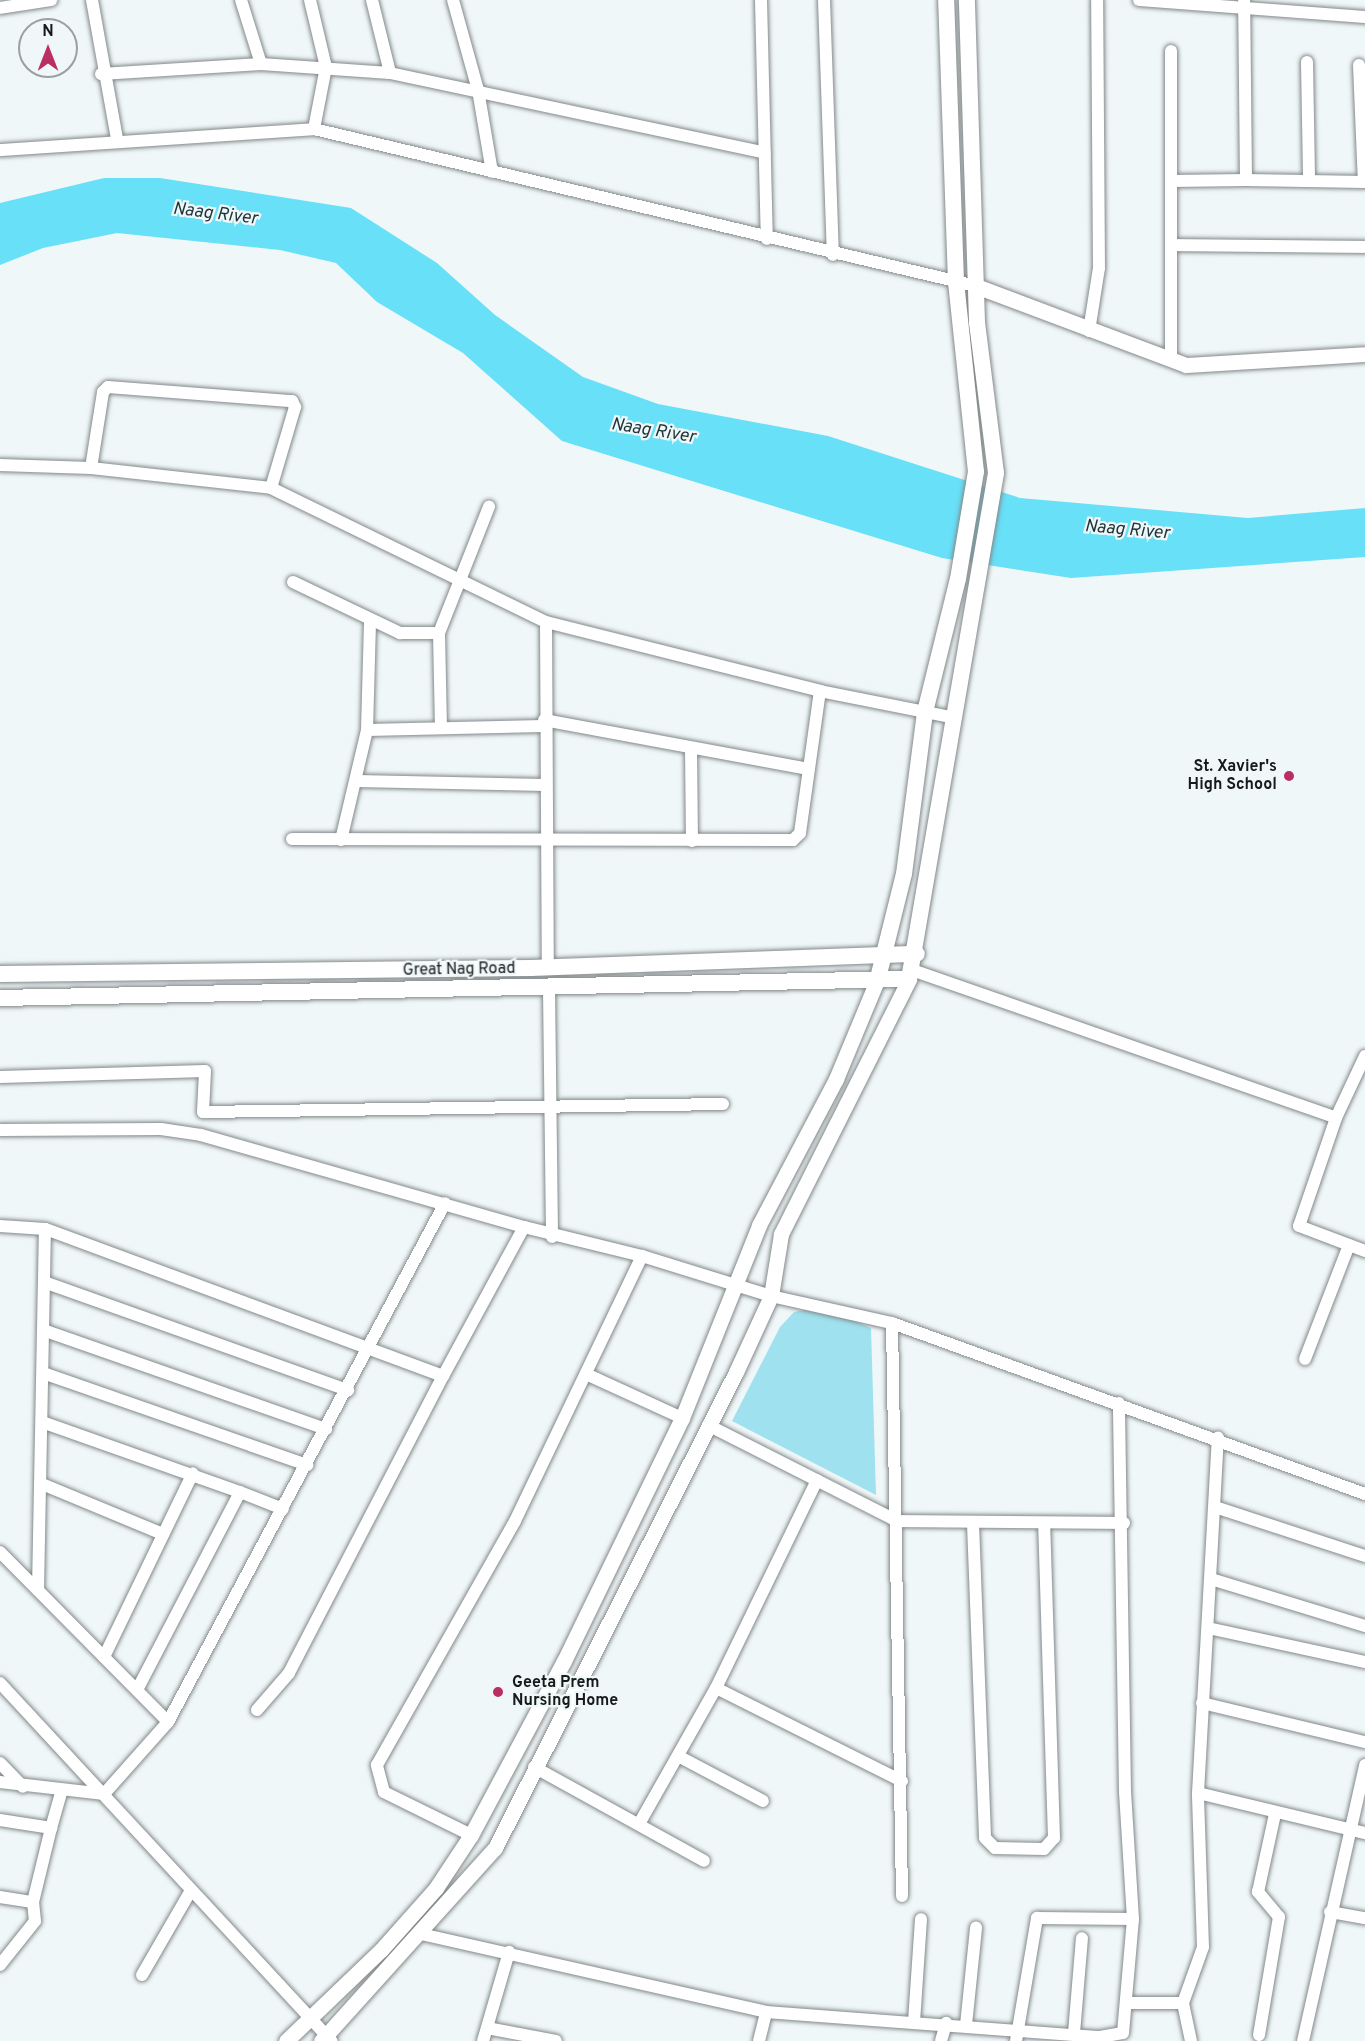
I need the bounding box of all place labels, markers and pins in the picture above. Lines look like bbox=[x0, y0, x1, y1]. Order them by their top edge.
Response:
place label: St. Xavier's High School bbox=[1188, 757, 1277, 795]
marker: St. Xavier's High School bbox=[1282, 769, 1296, 783]
place label: Geeta Prem Nursing Home bbox=[512, 1673, 618, 1711]
marker: Geeta Prem Nursing Home bbox=[489, 1683, 507, 1701]

